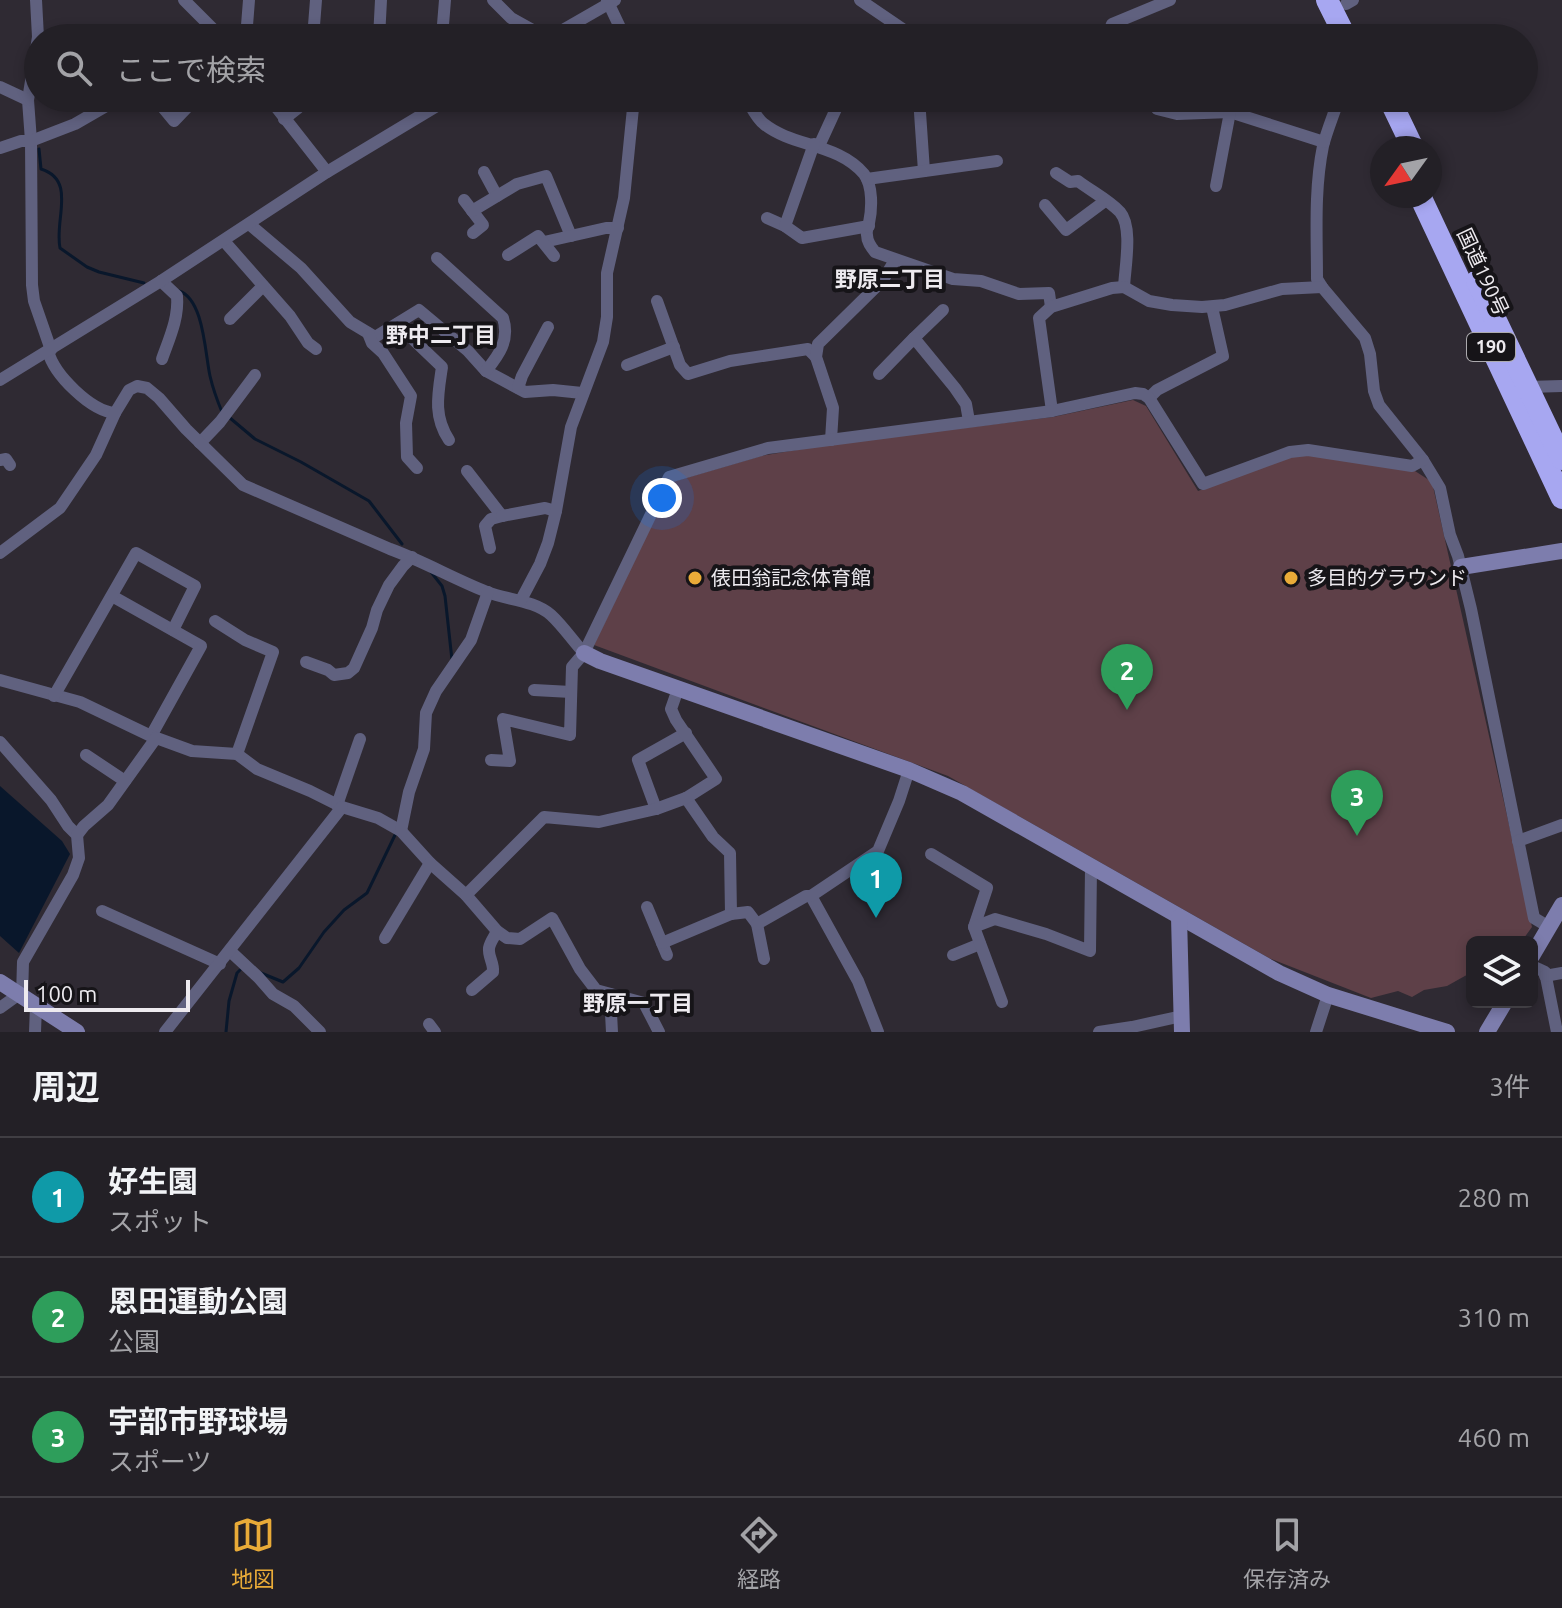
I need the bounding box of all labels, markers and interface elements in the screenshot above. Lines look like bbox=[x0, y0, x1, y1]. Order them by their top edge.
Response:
search box bbox=[24, 24, 1538, 112]
icon: search bbox=[52, 46, 96, 90]
text: ここで検索 bbox=[116, 53, 266, 87]
north arrow bbox=[1370, 136, 1442, 208]
street label: 国道190号 bbox=[1453, 224, 1514, 319]
district label: 野原二丁目 bbox=[835, 266, 945, 291]
district label: 野中二丁目 bbox=[386, 322, 496, 347]
road number: 190 bbox=[1467, 333, 1515, 361]
your location bbox=[642, 478, 682, 518]
place label: 俵田翁記念体育館 bbox=[711, 566, 871, 589]
place label: 多目的グラウンド bbox=[1307, 566, 1467, 589]
marker: 俵田翁記念体育館 bbox=[686, 569, 704, 587]
marker: 多目的グラウンド bbox=[1282, 569, 1300, 587]
pin: 2 bbox=[1101, 644, 1153, 710]
pin: 3 bbox=[1331, 770, 1383, 836]
pin: 1 bbox=[850, 852, 902, 918]
map controls bbox=[1466, 936, 1538, 1008]
button: layers bbox=[1466, 936, 1538, 1008]
scale bar bbox=[24, 976, 190, 1012]
text: 100 m bbox=[36, 981, 97, 1006]
district label: 野原一丁目 bbox=[583, 990, 693, 1015]
text: 周辺 bbox=[32, 1067, 100, 1105]
text: 3件 bbox=[1489, 1072, 1530, 1101]
text: 好生園 bbox=[108, 1164, 198, 1198]
text: 1 bbox=[51, 1183, 65, 1212]
text: 280 m bbox=[1458, 1183, 1530, 1212]
text: スポット bbox=[108, 1207, 212, 1236]
text: 恩田運動公園 bbox=[108, 1284, 288, 1318]
text: 2 bbox=[51, 1303, 65, 1332]
text: 310 m bbox=[1458, 1303, 1530, 1332]
text: 公園 bbox=[108, 1327, 160, 1356]
text: 宇部市野球場 bbox=[108, 1404, 288, 1438]
text: 3 bbox=[51, 1423, 65, 1452]
text: 460 m bbox=[1458, 1423, 1530, 1452]
text: スポーツ bbox=[108, 1447, 211, 1476]
tab: 地図 bbox=[231, 1513, 275, 1593]
tab: 経路 bbox=[737, 1513, 781, 1593]
tab: 保存済み bbox=[1243, 1513, 1331, 1593]

